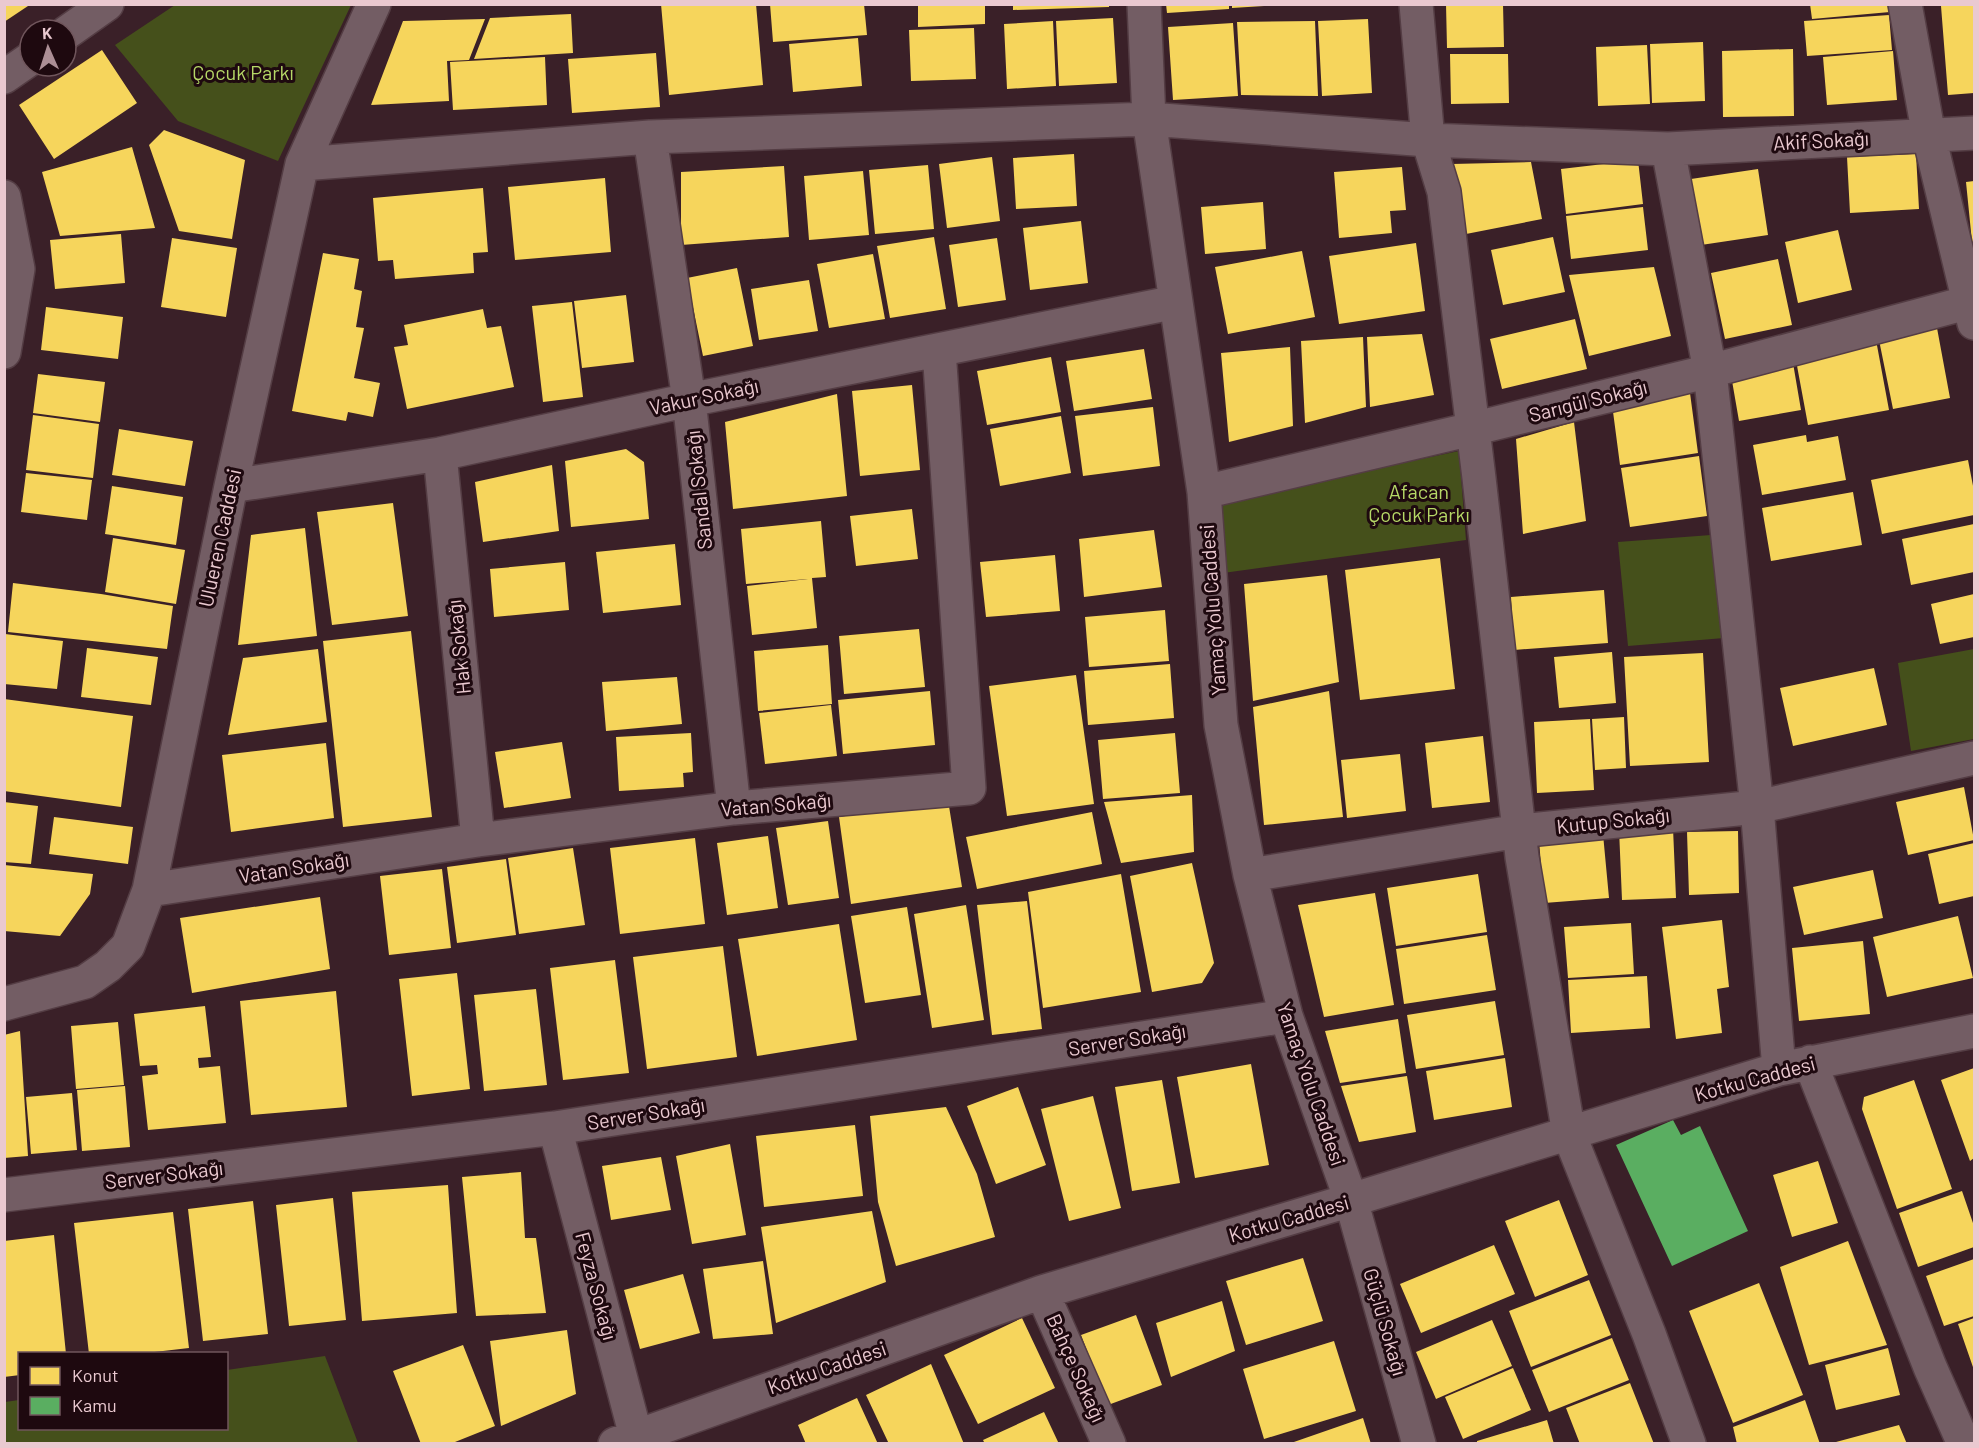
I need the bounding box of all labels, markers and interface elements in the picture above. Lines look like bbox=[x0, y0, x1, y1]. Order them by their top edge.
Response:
north arrow bbox=[18, 18, 78, 78]
text: K bbox=[42, 23, 53, 42]
park label: Çocuk Parkı bbox=[192, 60, 294, 84]
street label: Akif Sokağı bbox=[1772, 126, 1869, 154]
street label: Vakur Sokağı bbox=[647, 373, 760, 419]
street label: Sarıgül Sokağı bbox=[1526, 374, 1649, 426]
street label: Sandal Sokağı bbox=[680, 429, 716, 551]
street label: Ulueren Caddesi bbox=[193, 466, 245, 609]
park label: Afacan Çocuk Parkı bbox=[1368, 479, 1470, 526]
street label: Yamaç Yolu Caddesi bbox=[1194, 524, 1230, 696]
street label: Hak Sokağı bbox=[441, 599, 475, 696]
street label: Vatan Sokağı bbox=[720, 787, 832, 821]
street label: Kutup Sokağı bbox=[1555, 802, 1671, 838]
street label: Vatan Sokağı bbox=[237, 846, 350, 888]
street label: Yamaç Yolu Caddesi bbox=[1273, 999, 1351, 1169]
street label: Server Sokağı bbox=[1066, 1018, 1187, 1060]
street label: Kotku Caddesi bbox=[1692, 1050, 1818, 1106]
street label: Server Sokağı bbox=[585, 1092, 706, 1134]
street label: Server Sokağı bbox=[103, 1155, 224, 1193]
street label: Kotku Caddesi bbox=[1226, 1189, 1352, 1247]
street label: Feyza Sokağı bbox=[571, 1229, 623, 1342]
street label: Güçlü Sokağı bbox=[1359, 1265, 1413, 1378]
street label: Bahçe Sokağı bbox=[1042, 1310, 1111, 1425]
street label: Kotku Caddesi bbox=[764, 1336, 889, 1399]
legend bbox=[18, 1352, 228, 1430]
text: Konut bbox=[72, 1364, 118, 1386]
text: Kamu bbox=[72, 1394, 117, 1416]

